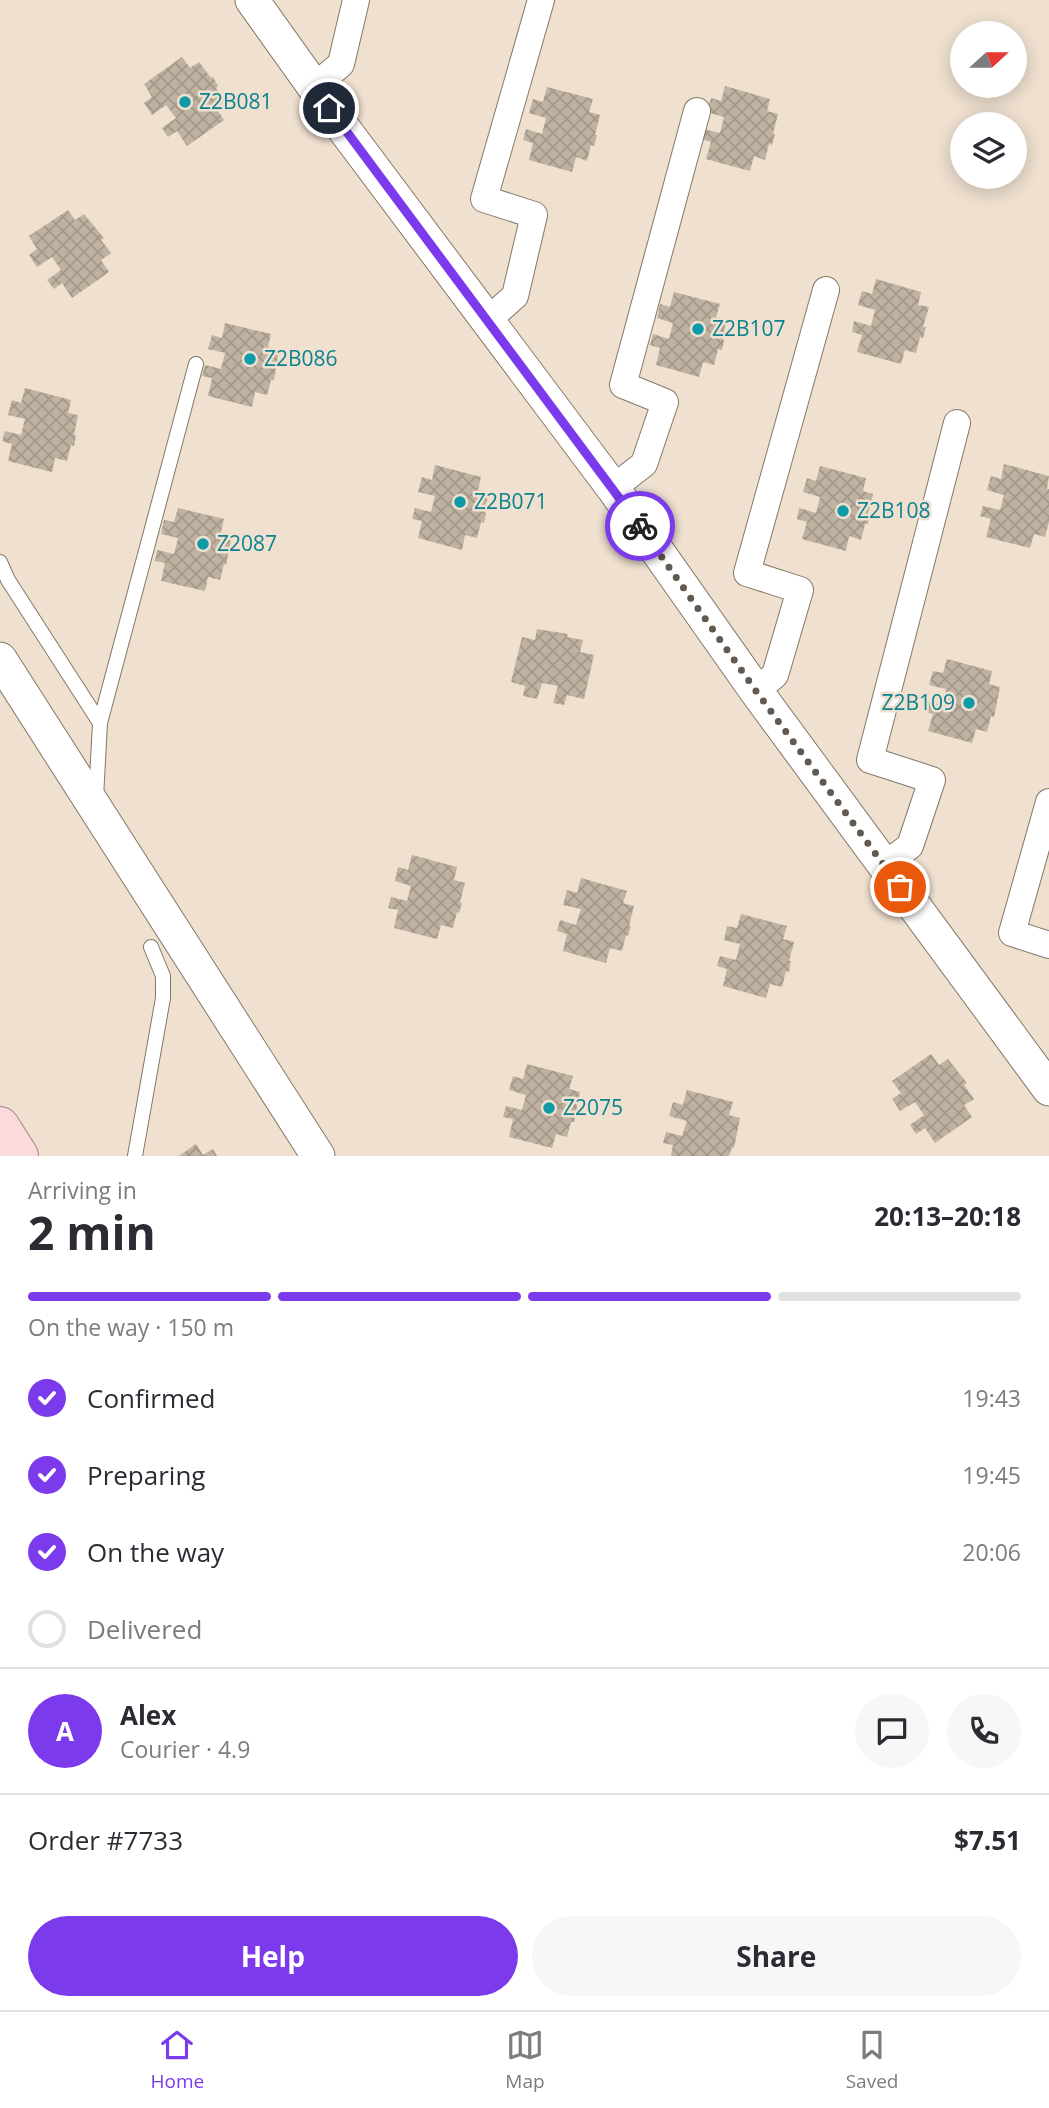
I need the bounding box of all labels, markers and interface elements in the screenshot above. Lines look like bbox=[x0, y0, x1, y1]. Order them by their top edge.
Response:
north arrow bbox=[950, 21, 1027, 98]
map controls bbox=[950, 21, 1027, 189]
pin bbox=[299, 78, 359, 138]
place label: Z2B081 bbox=[199, 87, 273, 115]
icon: home bbox=[310, 89, 348, 127]
marker: Z2B081 bbox=[177, 94, 193, 110]
button: layers bbox=[950, 112, 1027, 189]
place label: Z2B107 bbox=[712, 314, 786, 342]
marker: Z2B107 bbox=[690, 321, 706, 337]
place label: Z2B086 bbox=[264, 344, 338, 372]
marker: Z2B086 bbox=[242, 351, 258, 367]
place label: Z2B071 bbox=[474, 487, 548, 515]
courier bbox=[605, 491, 675, 561]
marker: Z2B071 bbox=[452, 494, 468, 510]
place label: Z2B108 bbox=[857, 496, 931, 524]
marker: Z2B108 bbox=[835, 503, 851, 519]
icon: bike bbox=[621, 507, 659, 545]
place label: Z2087 bbox=[217, 529, 277, 557]
marker: Z2087 bbox=[195, 536, 211, 552]
place label: Z2B109 bbox=[881, 688, 955, 716]
marker: Z2B109 bbox=[961, 695, 977, 711]
pin bbox=[870, 857, 930, 917]
icon: bag bbox=[881, 868, 919, 906]
place label: Z2075 bbox=[563, 1093, 623, 1121]
marker: Z2075 bbox=[541, 1100, 557, 1116]
text: Arriving in bbox=[28, 1174, 137, 1206]
text: 20:13–20:18 bbox=[874, 1198, 1021, 1234]
text: 2 min bbox=[28, 1201, 156, 1263]
text: On the way · 150 m bbox=[28, 1311, 234, 1343]
icon: check bbox=[28, 1379, 66, 1417]
text: Confirmed bbox=[87, 1380, 215, 1416]
text: 19:43 bbox=[962, 1382, 1021, 1414]
icon: check bbox=[28, 1456, 66, 1494]
text: Preparing bbox=[87, 1457, 205, 1493]
text: 19:45 bbox=[962, 1459, 1021, 1491]
icon: check bbox=[28, 1533, 66, 1571]
text: On the way bbox=[87, 1534, 224, 1570]
text: 20:06 bbox=[962, 1536, 1021, 1568]
text: Delivered bbox=[87, 1611, 202, 1647]
button: chat bbox=[855, 1694, 929, 1768]
button: phone bbox=[947, 1694, 1021, 1768]
text: Alex bbox=[120, 1697, 176, 1733]
text: A bbox=[56, 1713, 74, 1749]
text: Courier · 4.9 bbox=[120, 1733, 250, 1765]
text: Order #7733 bbox=[28, 1822, 183, 1858]
text: $7.51 bbox=[954, 1822, 1021, 1858]
button: Help bbox=[28, 1916, 518, 1996]
button: Share bbox=[532, 1916, 1021, 1996]
tab: Home bbox=[151, 2026, 204, 2094]
tab: Map bbox=[505, 2026, 545, 2094]
tab: Saved bbox=[846, 2026, 898, 2094]

